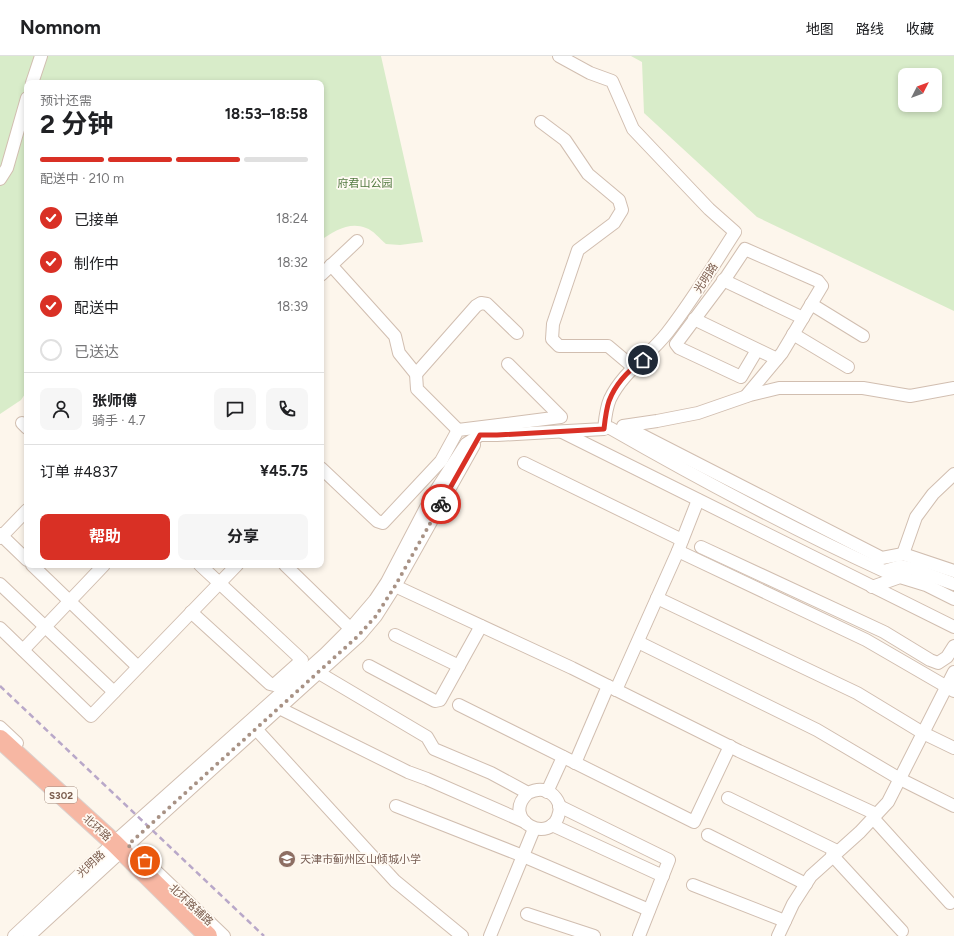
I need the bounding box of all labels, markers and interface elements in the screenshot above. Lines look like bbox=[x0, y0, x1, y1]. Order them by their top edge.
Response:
text: Nomnom bbox=[20, 16, 101, 39]
text: 地图 bbox=[806, 21, 834, 38]
text: 路线 bbox=[856, 21, 884, 38]
text: 收藏 bbox=[906, 21, 934, 38]
north arrow bbox=[898, 68, 942, 112]
map controls bbox=[898, 68, 942, 112]
text: 预计还需 bbox=[40, 93, 92, 108]
text: 18:53–18:58 bbox=[225, 105, 308, 123]
text: 2 分钟 bbox=[40, 108, 113, 140]
text: 配送中 · 210 m bbox=[40, 171, 124, 186]
park label: 府君山公园 bbox=[338, 177, 393, 190]
icon: check bbox=[40, 207, 62, 229]
text: 已接单 bbox=[74, 211, 119, 229]
text: 18:24 bbox=[276, 211, 308, 226]
icon: check bbox=[40, 251, 62, 273]
text: 制作中 bbox=[74, 255, 119, 273]
text: 18:32 bbox=[277, 255, 308, 270]
street label: 光明路 bbox=[692, 261, 720, 295]
icon: check bbox=[40, 295, 62, 317]
text: 配送中 bbox=[74, 299, 119, 317]
text: 18:39 bbox=[277, 299, 308, 314]
text: 已送达 bbox=[74, 343, 119, 361]
pin bbox=[626, 343, 660, 377]
icon: home bbox=[632, 349, 654, 371]
button: person bbox=[40, 388, 82, 430]
button: chat bbox=[214, 388, 256, 430]
button: phone bbox=[266, 388, 308, 430]
text: 张师傅 bbox=[92, 392, 137, 410]
text: 骑手 · 4.7 bbox=[92, 413, 145, 428]
text: ¥45.75 bbox=[260, 462, 308, 480]
text: 订单 #4837 bbox=[40, 463, 118, 481]
courier bbox=[421, 484, 461, 524]
icon: bike bbox=[430, 493, 452, 515]
button: 帮助 bbox=[40, 514, 170, 560]
button: 分享 bbox=[178, 514, 308, 560]
road number: S302 bbox=[45, 787, 77, 803]
street label: 北环路 bbox=[80, 812, 114, 844]
pin bbox=[128, 844, 162, 878]
street label: 光明路 bbox=[74, 848, 108, 880]
school or university icon: 天津市蓟州区山倾城小学 bbox=[277, 849, 297, 869]
icon: bag bbox=[134, 850, 156, 872]
place label: 天津市蓟州区山倾城小学 bbox=[300, 853, 421, 866]
street label: 北环路辅路 bbox=[166, 881, 216, 929]

